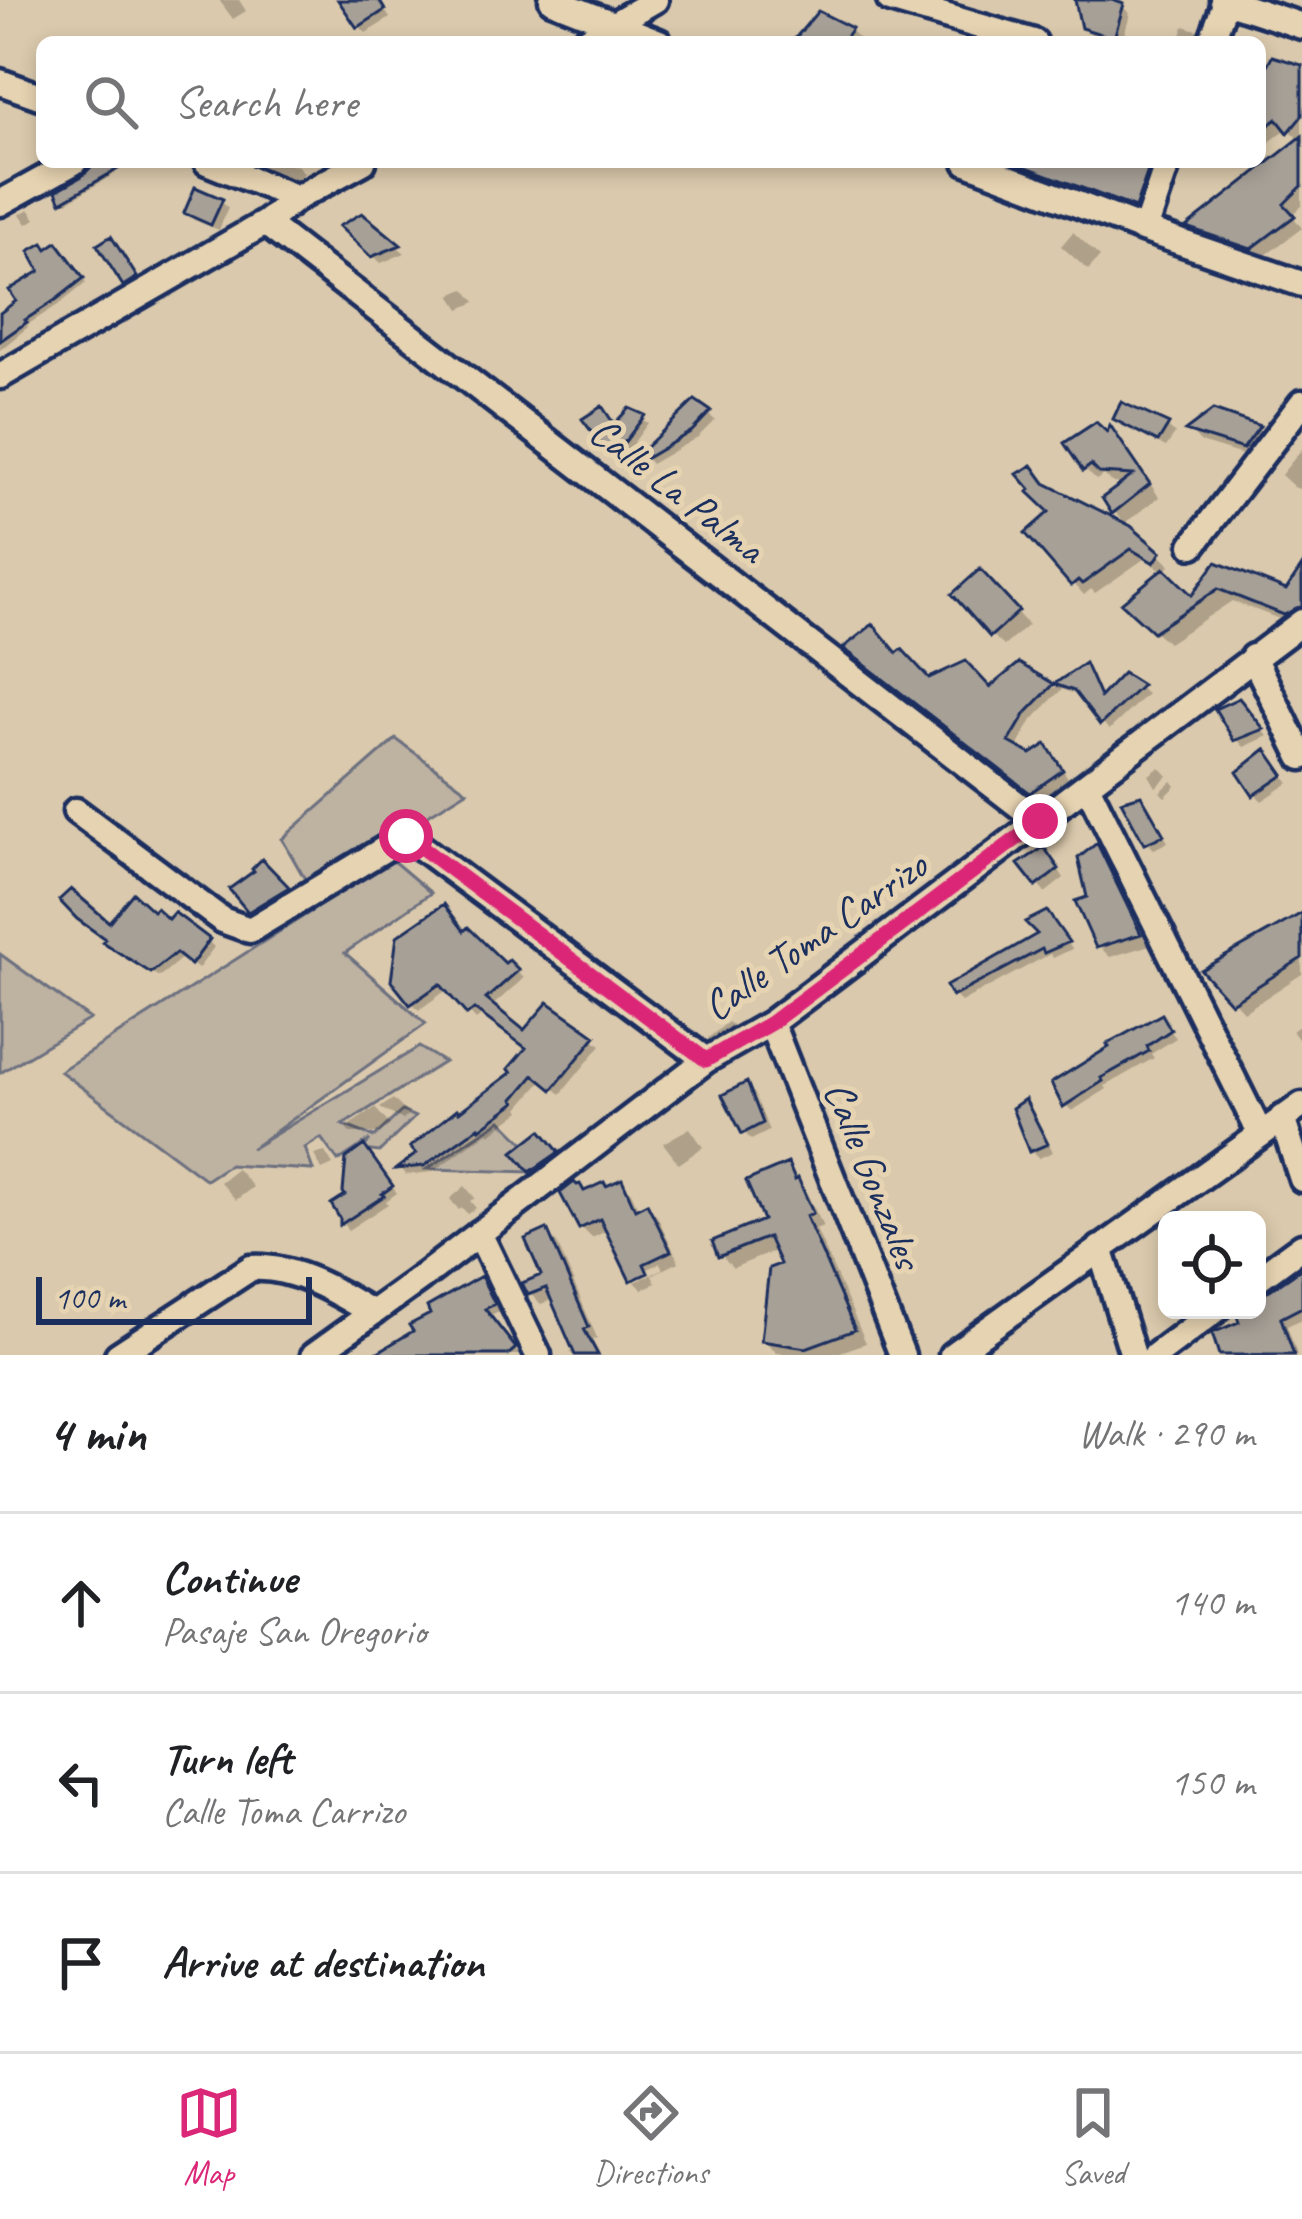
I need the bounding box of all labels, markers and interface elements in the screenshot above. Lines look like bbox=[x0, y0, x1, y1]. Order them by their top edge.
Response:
search box bbox=[36, 36, 1266, 168]
icon: search bbox=[78, 69, 144, 135]
text: Search here bbox=[174, 74, 357, 131]
street label: Calle La Palma bbox=[579, 405, 778, 577]
route end bbox=[1013, 794, 1067, 848]
route start bbox=[379, 809, 433, 863]
street label: Calle Toma Carrizo bbox=[693, 838, 939, 1033]
street label: Calle Gonzales bbox=[811, 1074, 936, 1280]
map controls bbox=[1158, 1211, 1266, 1319]
button: locate bbox=[1158, 1211, 1266, 1319]
scale bar bbox=[36, 1271, 312, 1324]
text: 100 m bbox=[54, 1277, 125, 1319]
text: 4 min bbox=[48, 1401, 146, 1465]
text: Walk · 290 m bbox=[1078, 1409, 1254, 1458]
text: Continue bbox=[162, 1550, 296, 1607]
icon: ahead bbox=[48, 1570, 114, 1636]
text: 140 m bbox=[1170, 1578, 1254, 1627]
text: Pasaje San Oregorio bbox=[162, 1607, 426, 1656]
text: Turn left bbox=[162, 1730, 292, 1787]
icon: left bbox=[48, 1750, 114, 1816]
text: 150 m bbox=[1170, 1758, 1254, 1807]
text: Calle Toma Carrizo bbox=[162, 1787, 405, 1836]
icon: arrive bbox=[48, 1930, 114, 1996]
text: Arrive at destination bbox=[162, 1934, 484, 1991]
tab: Map bbox=[176, 2080, 242, 2194]
tab: Directions bbox=[594, 2080, 708, 2194]
tab: Saved bbox=[1060, 2080, 1126, 2194]

